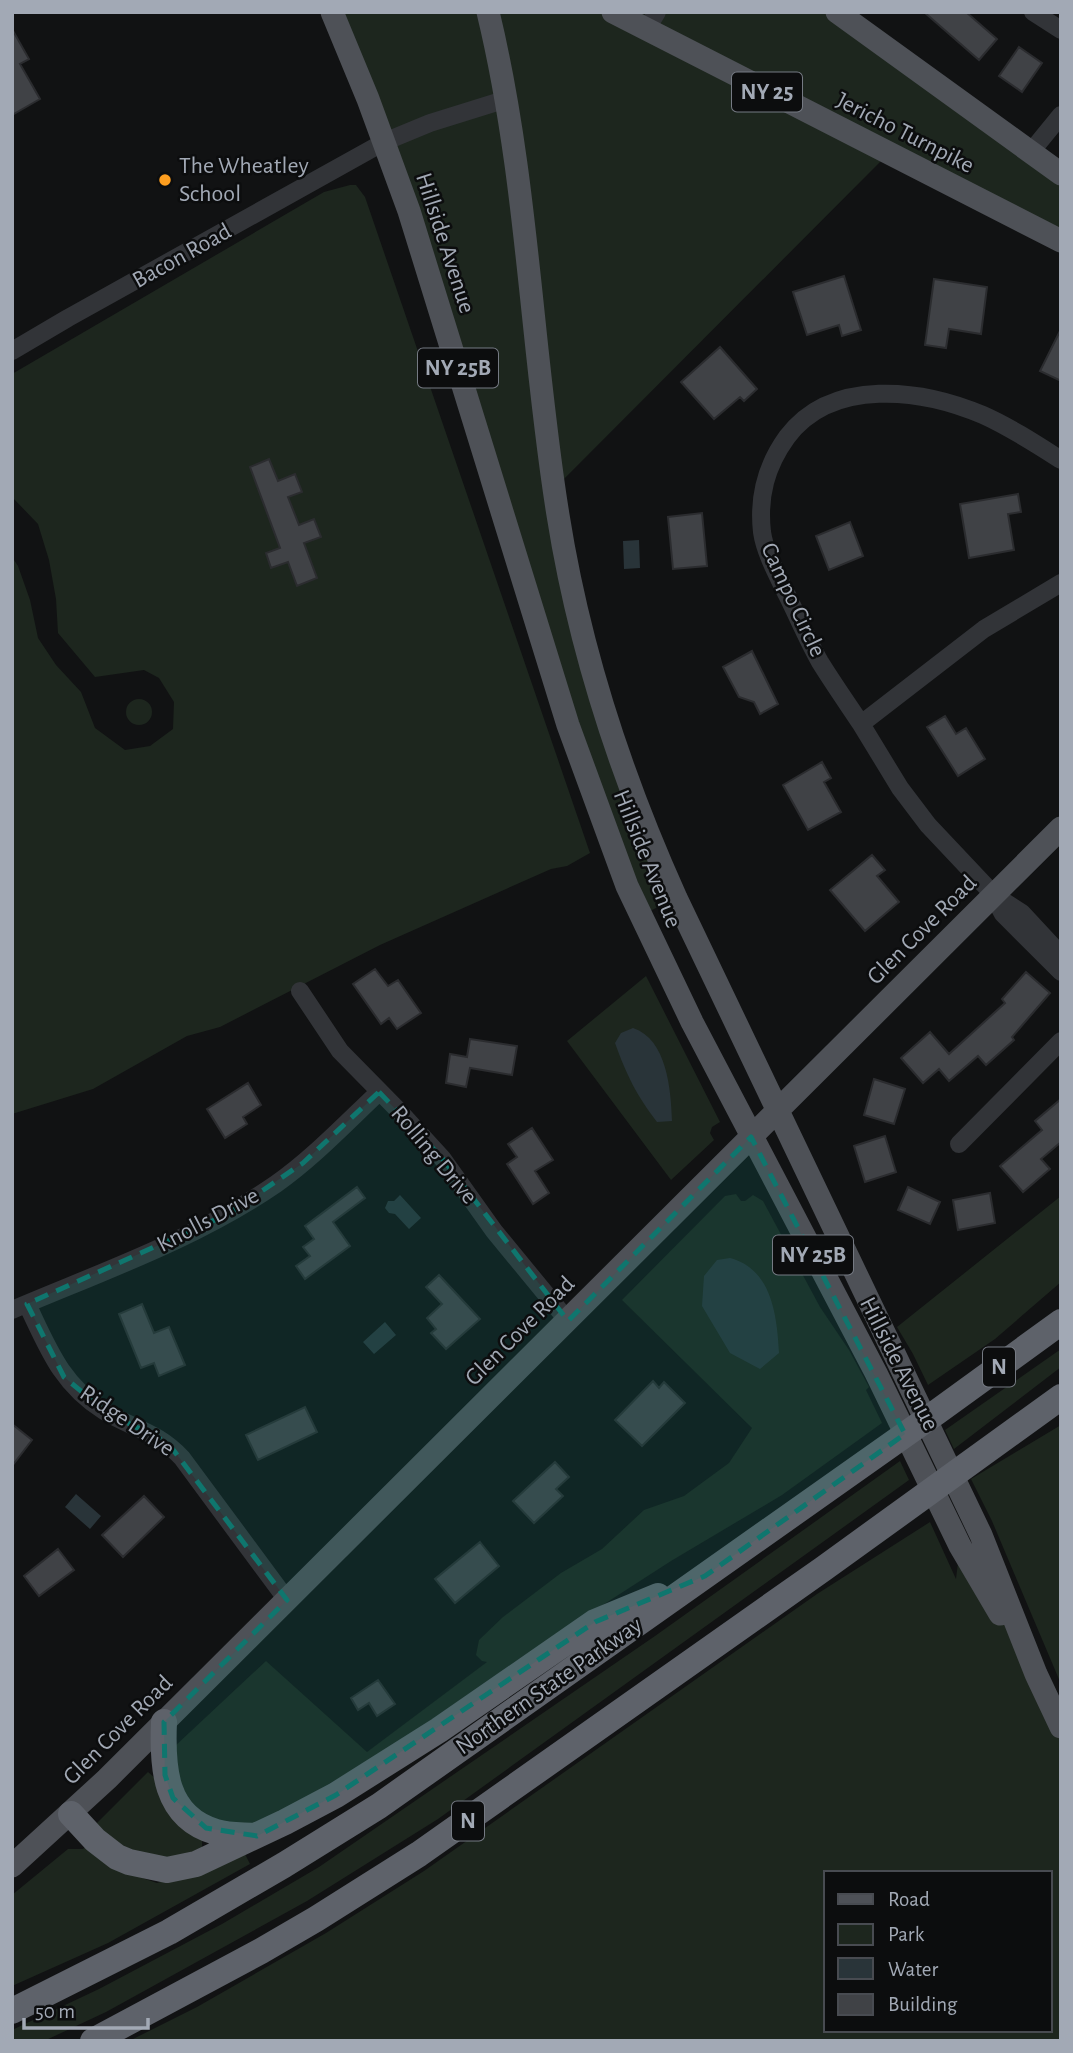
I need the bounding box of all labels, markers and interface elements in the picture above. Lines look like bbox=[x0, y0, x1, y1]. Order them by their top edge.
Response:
road number: NY 25 bbox=[732, 72, 802, 111]
street label: Jericho Turnpike bbox=[832, 88, 978, 178]
place label: The Wheatley School bbox=[179, 154, 309, 206]
street label: Hillside Avenue bbox=[411, 170, 479, 316]
marker: The Wheatley School bbox=[157, 172, 173, 188]
street label: Bacon Road bbox=[129, 219, 235, 293]
road number: NY 25B bbox=[418, 348, 498, 388]
street label: Campo Circle bbox=[756, 539, 830, 661]
street label: Hillside Avenue bbox=[608, 787, 686, 931]
street label: Glen Cove Road bbox=[863, 871, 981, 989]
street label: Rolling Drive bbox=[386, 1101, 482, 1209]
street label: Knolls Drive bbox=[153, 1183, 263, 1257]
road number: NY 25B bbox=[773, 1236, 853, 1274]
street label: Glen Cove Road bbox=[461, 1272, 579, 1390]
street label: Hillside Avenue bbox=[855, 1293, 943, 1435]
road number: N bbox=[983, 1348, 1015, 1386]
street label: Ridge Drive bbox=[75, 1381, 179, 1461]
street label: Northern State Parkway bbox=[452, 1613, 646, 1759]
street label: Glen Cove Road bbox=[59, 1671, 177, 1789]
road number: N bbox=[452, 1802, 484, 1840]
legend bbox=[824, 1871, 1052, 2032]
text: Road bbox=[888, 1889, 930, 1910]
text: Park bbox=[888, 1924, 925, 1945]
text: Water bbox=[888, 1959, 938, 1980]
scale bar bbox=[24, 1986, 149, 2030]
text: Building bbox=[888, 1994, 958, 2015]
text: 50 m bbox=[35, 2001, 75, 2022]

